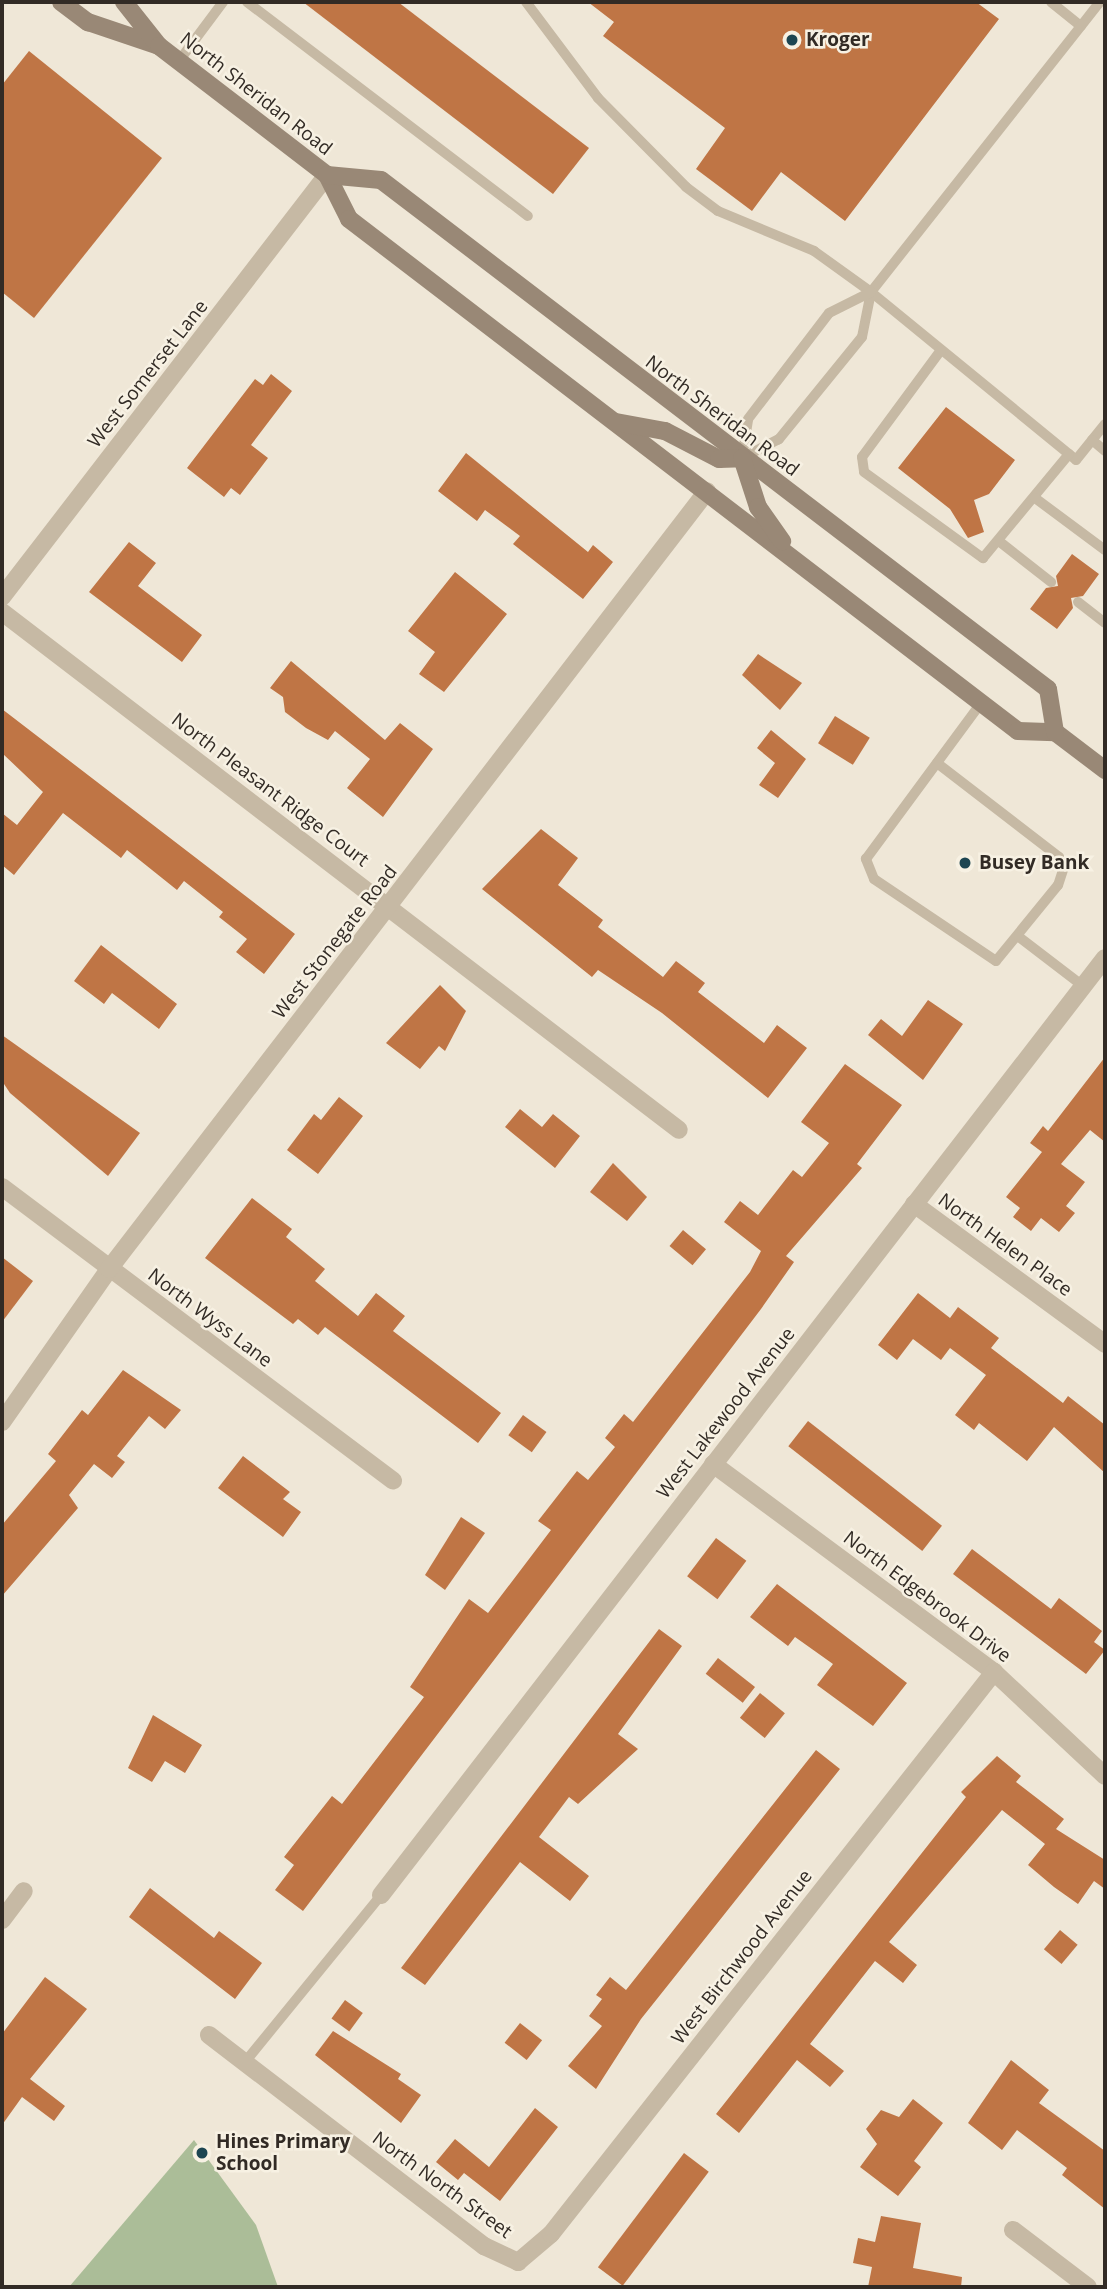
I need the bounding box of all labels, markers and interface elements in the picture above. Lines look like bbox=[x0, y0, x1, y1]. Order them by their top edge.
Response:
street label: North Sheridan Road bbox=[176, 28, 336, 160]
place label: Kroger bbox=[806, 29, 870, 51]
marker: Kroger bbox=[784, 32, 800, 48]
street label: West Somerset Lane bbox=[83, 296, 213, 452]
street label: North Sheridan Road bbox=[641, 351, 803, 481]
street label: North Pleasant Ridge Court bbox=[167, 708, 373, 872]
place label: Busey Bank bbox=[979, 852, 1089, 874]
marker: Busey Bank bbox=[957, 855, 973, 871]
street label: West Stonegate Road bbox=[268, 861, 402, 1023]
street label: North Helen Place bbox=[934, 1189, 1076, 1301]
street label: North Wyss Lane bbox=[143, 1264, 277, 1372]
street label: West Lakewood Avenue bbox=[652, 1323, 800, 1503]
street label: North Edgebrook Drive bbox=[839, 1527, 1015, 1667]
street label: West Birchwood Avenue bbox=[667, 1865, 817, 2049]
street label: North North Street bbox=[368, 2127, 516, 2243]
place label: Hines Primary School bbox=[216, 2131, 350, 2175]
marker: Hines Primary School bbox=[194, 2145, 210, 2161]

